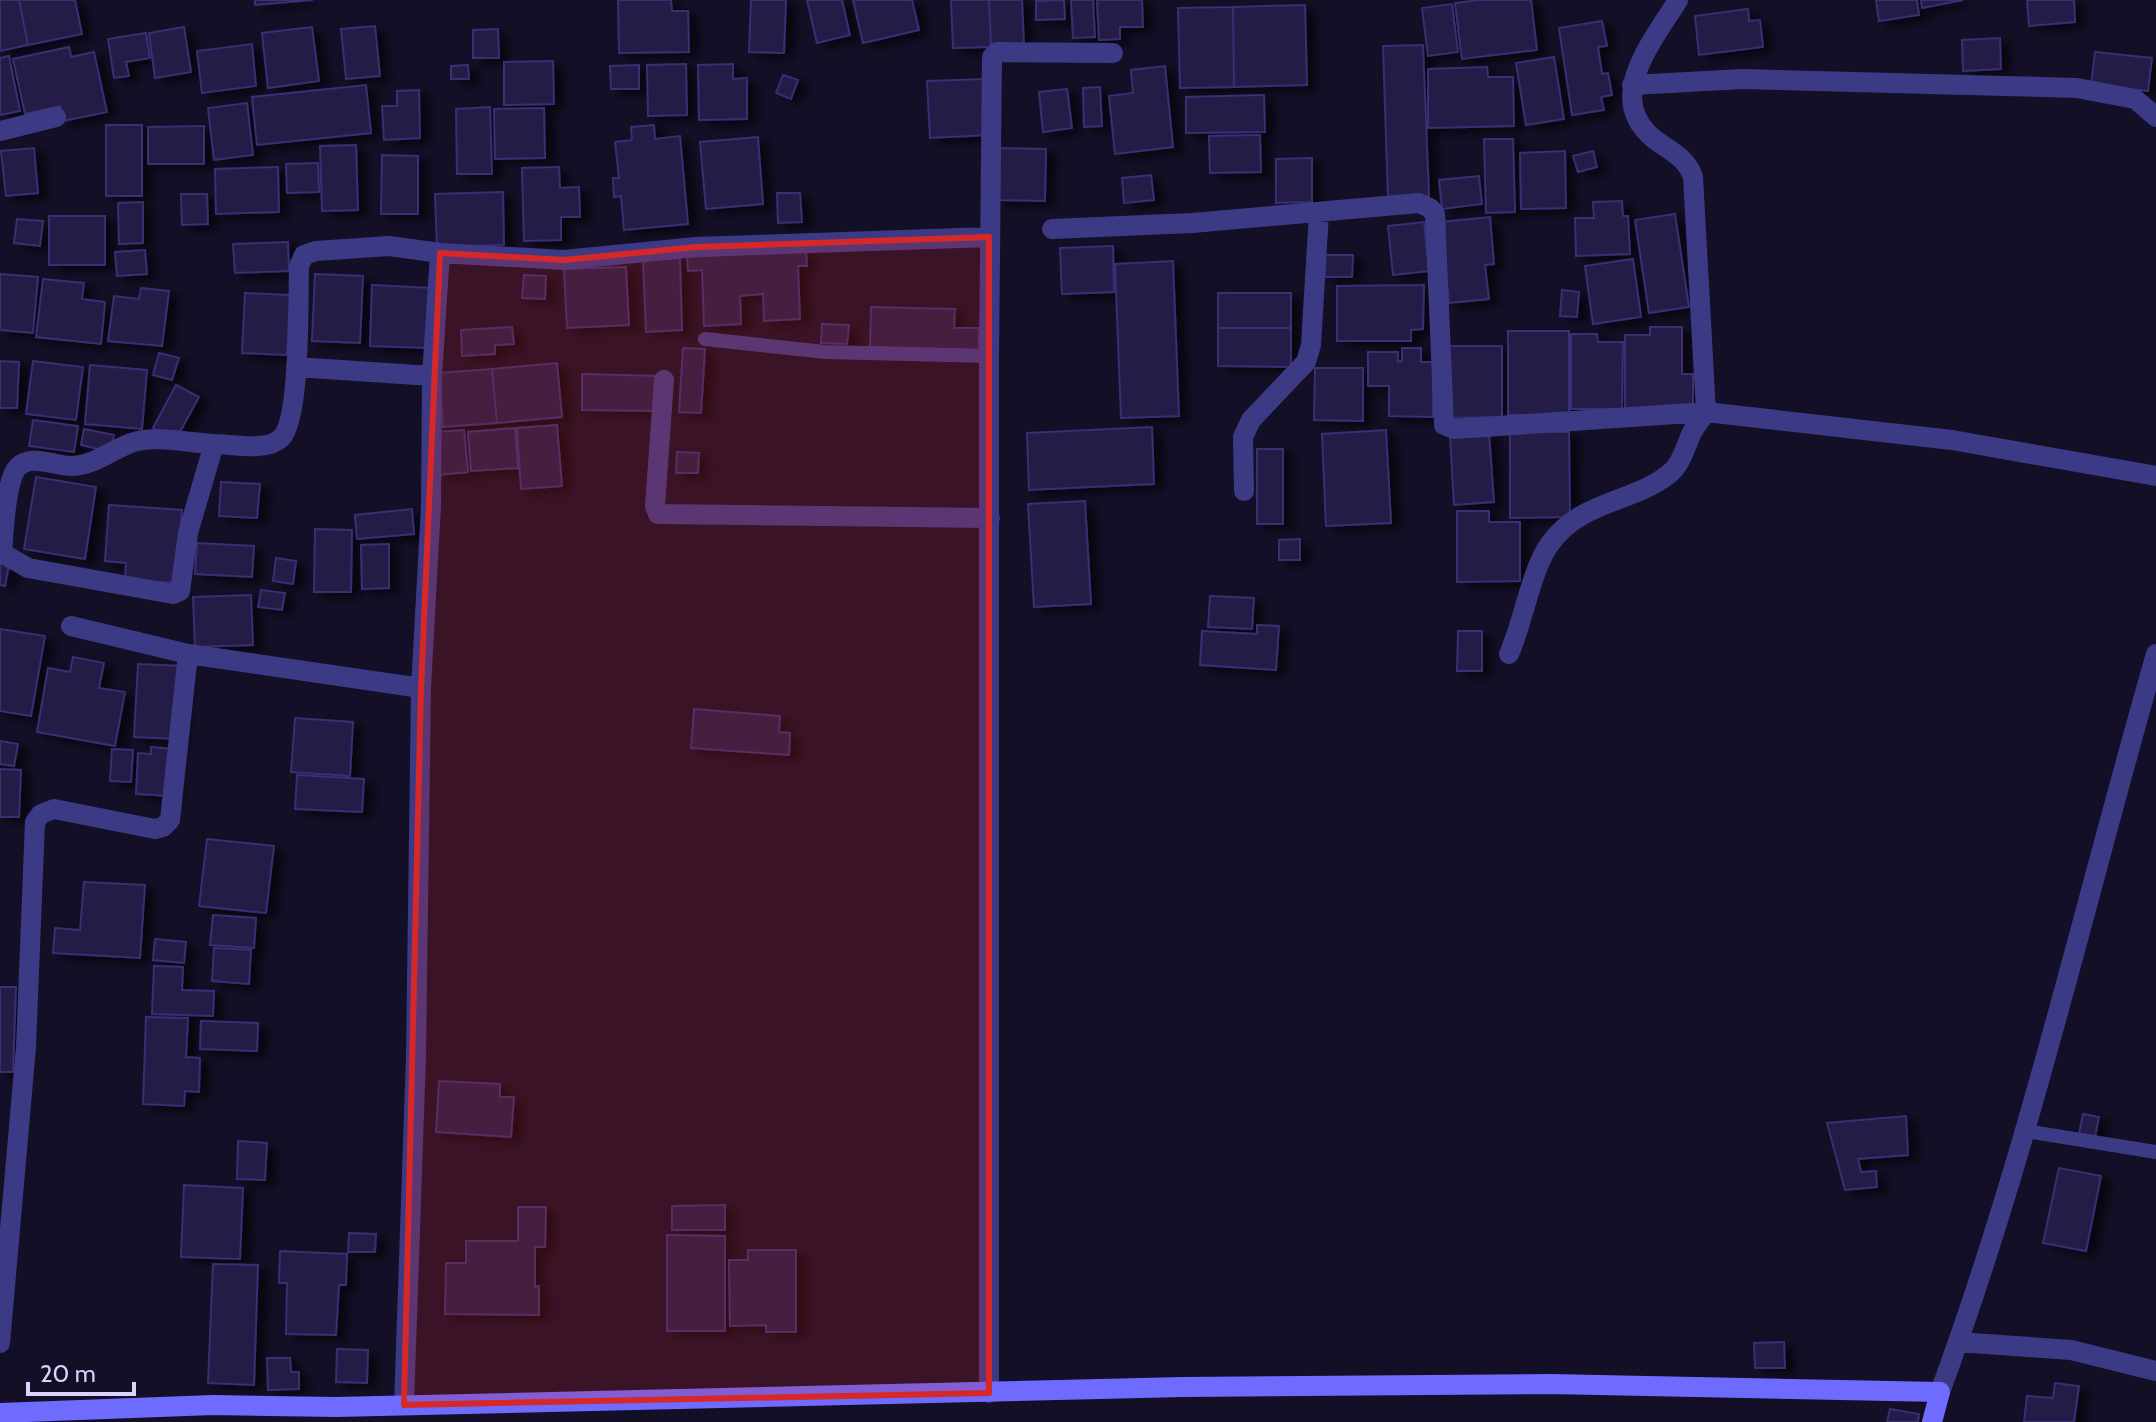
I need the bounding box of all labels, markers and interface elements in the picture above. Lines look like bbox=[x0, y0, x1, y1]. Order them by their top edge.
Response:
scale bar bbox=[28, 1346, 134, 1396]
text: 20 m bbox=[40, 1359, 96, 1388]

